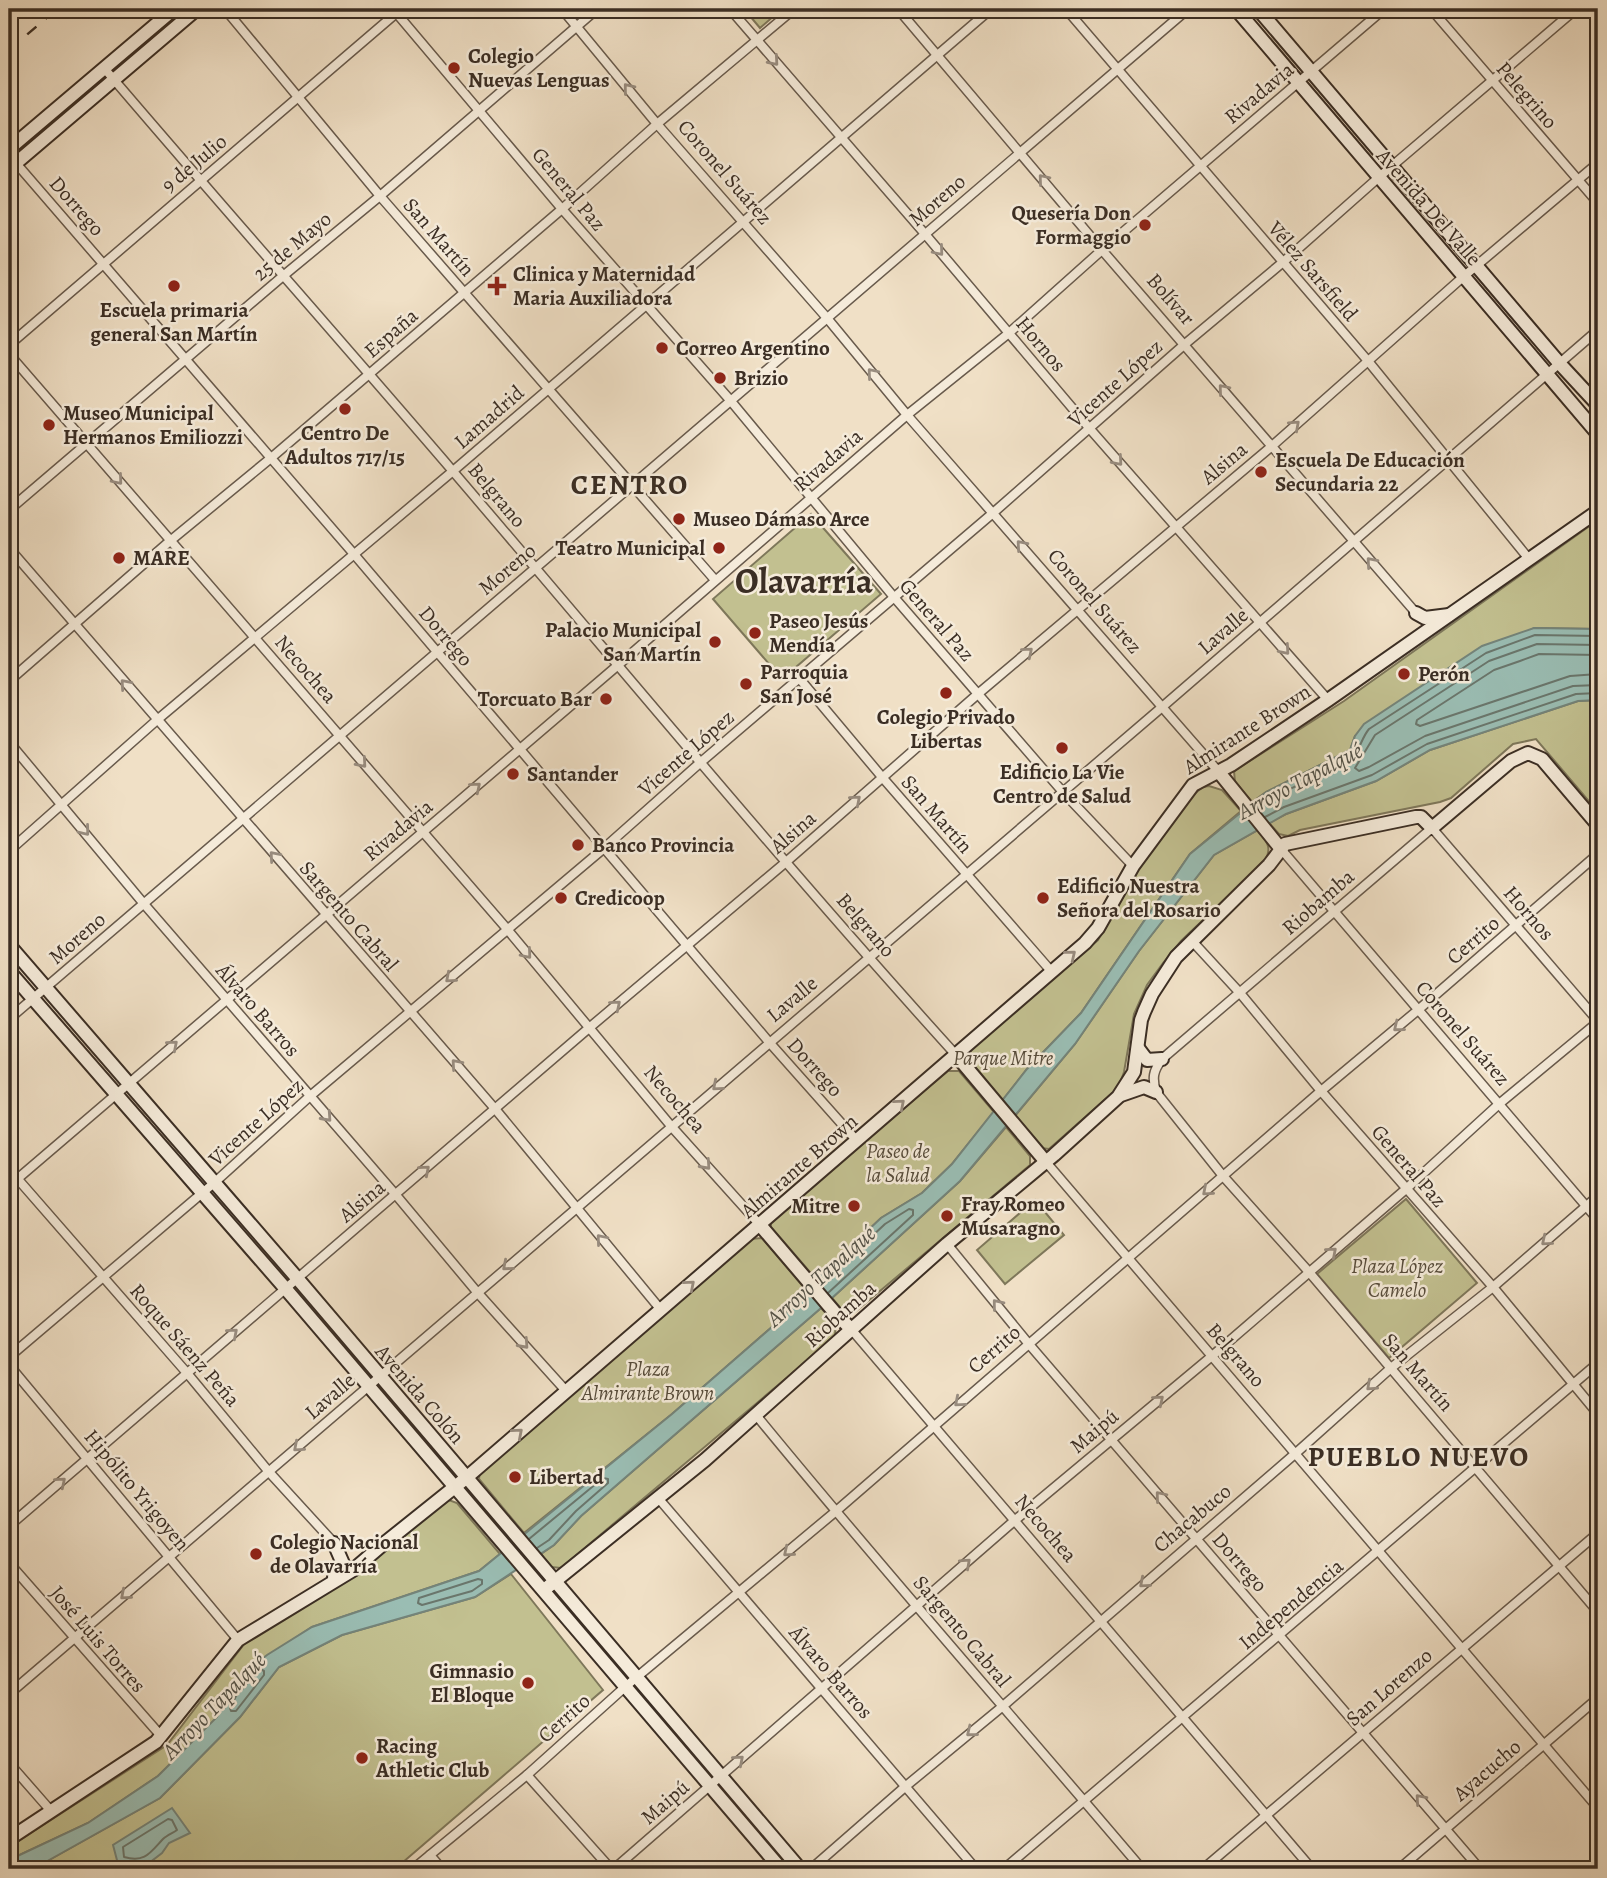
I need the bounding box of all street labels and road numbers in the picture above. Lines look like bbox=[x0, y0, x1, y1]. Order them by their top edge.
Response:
street label: Rivadavia bbox=[1218, 55, 1300, 130]
street label: Pelegrino bbox=[1490, 55, 1564, 135]
street label: Coronel Suárez bbox=[672, 113, 778, 231]
street label: 9 de Julio bbox=[155, 127, 233, 199]
street label: General Paz bbox=[526, 141, 612, 237]
street label: Avenida Del Valle bbox=[1370, 142, 1488, 272]
street label: Moreno bbox=[903, 167, 971, 233]
street label: Dorrego bbox=[43, 170, 111, 242]
street label: San Martín bbox=[397, 192, 481, 282]
street label: 25 de Mayo bbox=[247, 205, 337, 287]
street label: Vélez Sarsfield bbox=[1261, 214, 1365, 328]
street label: Bolívar bbox=[1141, 267, 1201, 331]
street label: España bbox=[358, 302, 424, 364]
street label: Hornos bbox=[1010, 310, 1072, 378]
street label: Vicente López bbox=[1061, 333, 1169, 434]
street label: Lamadrid bbox=[448, 378, 531, 455]
street label: Rivadavia bbox=[787, 422, 869, 498]
street label: Alsina bbox=[1194, 435, 1253, 491]
street label: Belgrano bbox=[462, 457, 532, 533]
street label: Moreno bbox=[472, 537, 542, 601]
street label: Coronel Suárez bbox=[1042, 542, 1148, 660]
street label: General Paz bbox=[893, 573, 981, 667]
street label: Dorrego bbox=[412, 600, 480, 672]
street label: Lavalle bbox=[1192, 601, 1254, 661]
street label: Necochea bbox=[268, 629, 344, 709]
street label: Almirante Brown bbox=[1177, 677, 1316, 781]
street label: Vicente López bbox=[631, 703, 740, 803]
street label: San Martín bbox=[895, 769, 979, 859]
street label: Rivadavia bbox=[357, 792, 439, 867]
street label: Alsina bbox=[763, 804, 822, 860]
street label: Sargento Cabral bbox=[293, 855, 405, 977]
street label: Riobamba bbox=[1276, 863, 1360, 941]
street label: Hornos bbox=[1497, 880, 1561, 946]
street label: Belgrano bbox=[830, 887, 902, 963]
street label: Moreno bbox=[43, 905, 111, 971]
street label: Cerrito bbox=[1441, 909, 1505, 971]
street label: Álvaro Barros bbox=[209, 957, 306, 1063]
street label: Lavalle bbox=[761, 969, 823, 1029]
street label: Coronel Suárez bbox=[1410, 974, 1516, 1092]
street label: Dorrego bbox=[781, 1031, 849, 1103]
street label: Necochea bbox=[637, 1059, 713, 1139]
street label: Vicente López bbox=[202, 1072, 310, 1173]
street label: Almirante Brown bbox=[734, 1107, 864, 1225]
street label: General Paz bbox=[1365, 1119, 1453, 1213]
street label: Alsina bbox=[332, 1173, 391, 1229]
street label: Riobamba bbox=[798, 1274, 882, 1354]
street label: Roque Sáenz Peña bbox=[123, 1277, 247, 1413]
street label: Belgrano bbox=[1200, 1317, 1272, 1393]
street label: Cerrito bbox=[962, 1318, 1026, 1380]
street label: San Martín bbox=[1376, 1327, 1460, 1417]
street label: Avenida Colón bbox=[368, 1338, 471, 1450]
street label: Lavalle bbox=[299, 1366, 361, 1426]
street label: Maipú bbox=[1064, 1402, 1125, 1460]
street label: Hipólito Yrigoyen bbox=[78, 1423, 196, 1557]
street label: Chacabuco bbox=[1147, 1477, 1237, 1559]
street label: Necochea bbox=[1008, 1488, 1084, 1568]
street label: Dorrego bbox=[1206, 1526, 1274, 1598]
street label: Independencia bbox=[1233, 1552, 1349, 1656]
street label: Sargento Cabral bbox=[907, 1569, 1017, 1693]
street label: José Luis Torres bbox=[44, 1579, 152, 1699]
street label: Álvaro Barros bbox=[782, 1619, 879, 1725]
street label: San Lorenzo bbox=[1340, 1642, 1438, 1732]
street label: Cerrito bbox=[532, 1687, 596, 1749]
street label: Ayacucho bbox=[1446, 1733, 1527, 1808]
street label: Maipú bbox=[635, 1773, 696, 1831]

